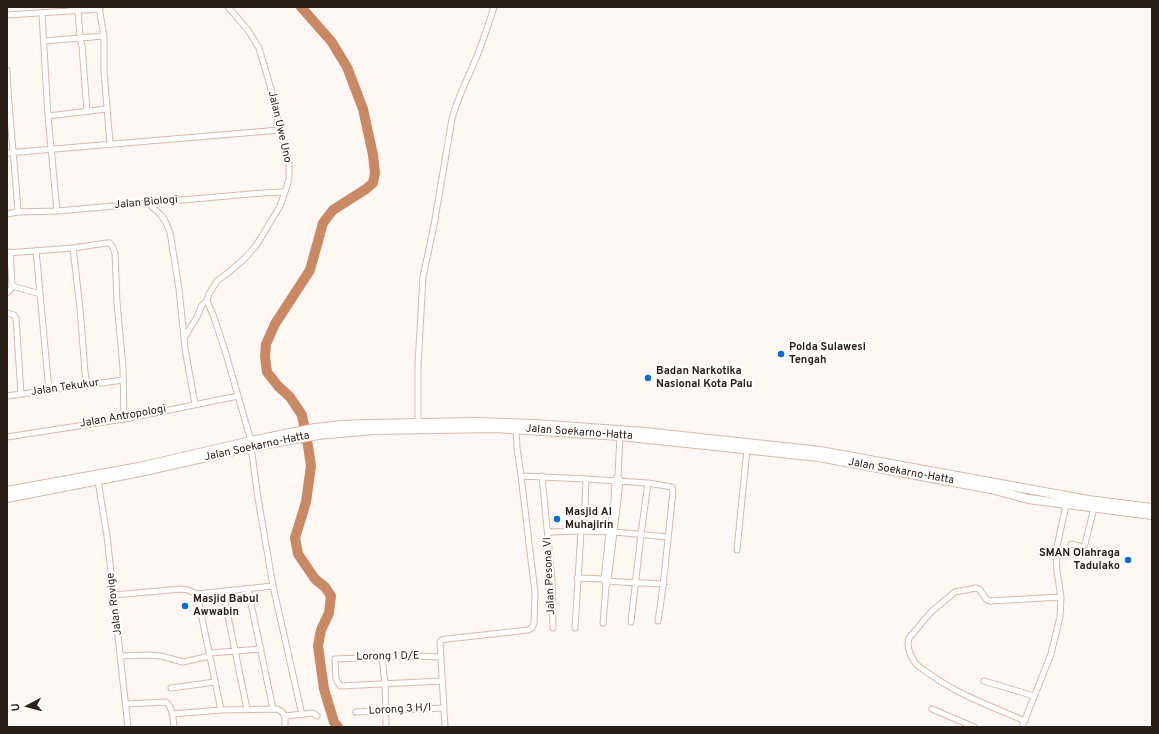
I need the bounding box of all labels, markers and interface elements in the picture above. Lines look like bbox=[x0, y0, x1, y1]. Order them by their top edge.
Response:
street label: Jalan Uwe Uno bbox=[264, 90, 294, 164]
street label: Jalan Biologi bbox=[114, 194, 178, 212]
place label: Polda Sulawesi Tengah bbox=[789, 341, 866, 367]
marker: Polda Sulawesi Tengah bbox=[776, 349, 786, 359]
place label: Badan Narkotika Nasional Kota Palu bbox=[656, 365, 753, 391]
marker: Badan Narkotika Nasional Kota Palu bbox=[643, 373, 653, 383]
street label: Jalan Tekukur bbox=[30, 377, 100, 399]
street label: Jalan Antropologi bbox=[79, 403, 167, 431]
street label: Jalan Soekarno-Hatta bbox=[525, 423, 633, 443]
street label: Jalan Soekarno-Hatta bbox=[203, 429, 311, 465]
street label: Jalan Soekarno-Hatta bbox=[847, 456, 955, 488]
place label: Masjid Al Muhajirin bbox=[565, 506, 613, 532]
marker: Masjid Al Muhajirin bbox=[552, 514, 562, 524]
street label: Jalan Pesona VI bbox=[541, 537, 559, 615]
place label: SMAN Olahraga Tadulako bbox=[1039, 547, 1120, 573]
marker: SMAN Olahraga Tadulako bbox=[1123, 555, 1133, 565]
street label: Jalan Rovige bbox=[105, 572, 125, 636]
place label: Masjid Babul Awwabin bbox=[193, 593, 259, 619]
marker: Masjid Babul Awwabin bbox=[180, 601, 190, 611]
street label: Lorong 1 D/E bbox=[356, 650, 420, 664]
north arrow bbox=[8, 686, 48, 726]
street label: Lorong 3 H/I bbox=[368, 702, 432, 718]
text: U bbox=[9, 703, 23, 712]

